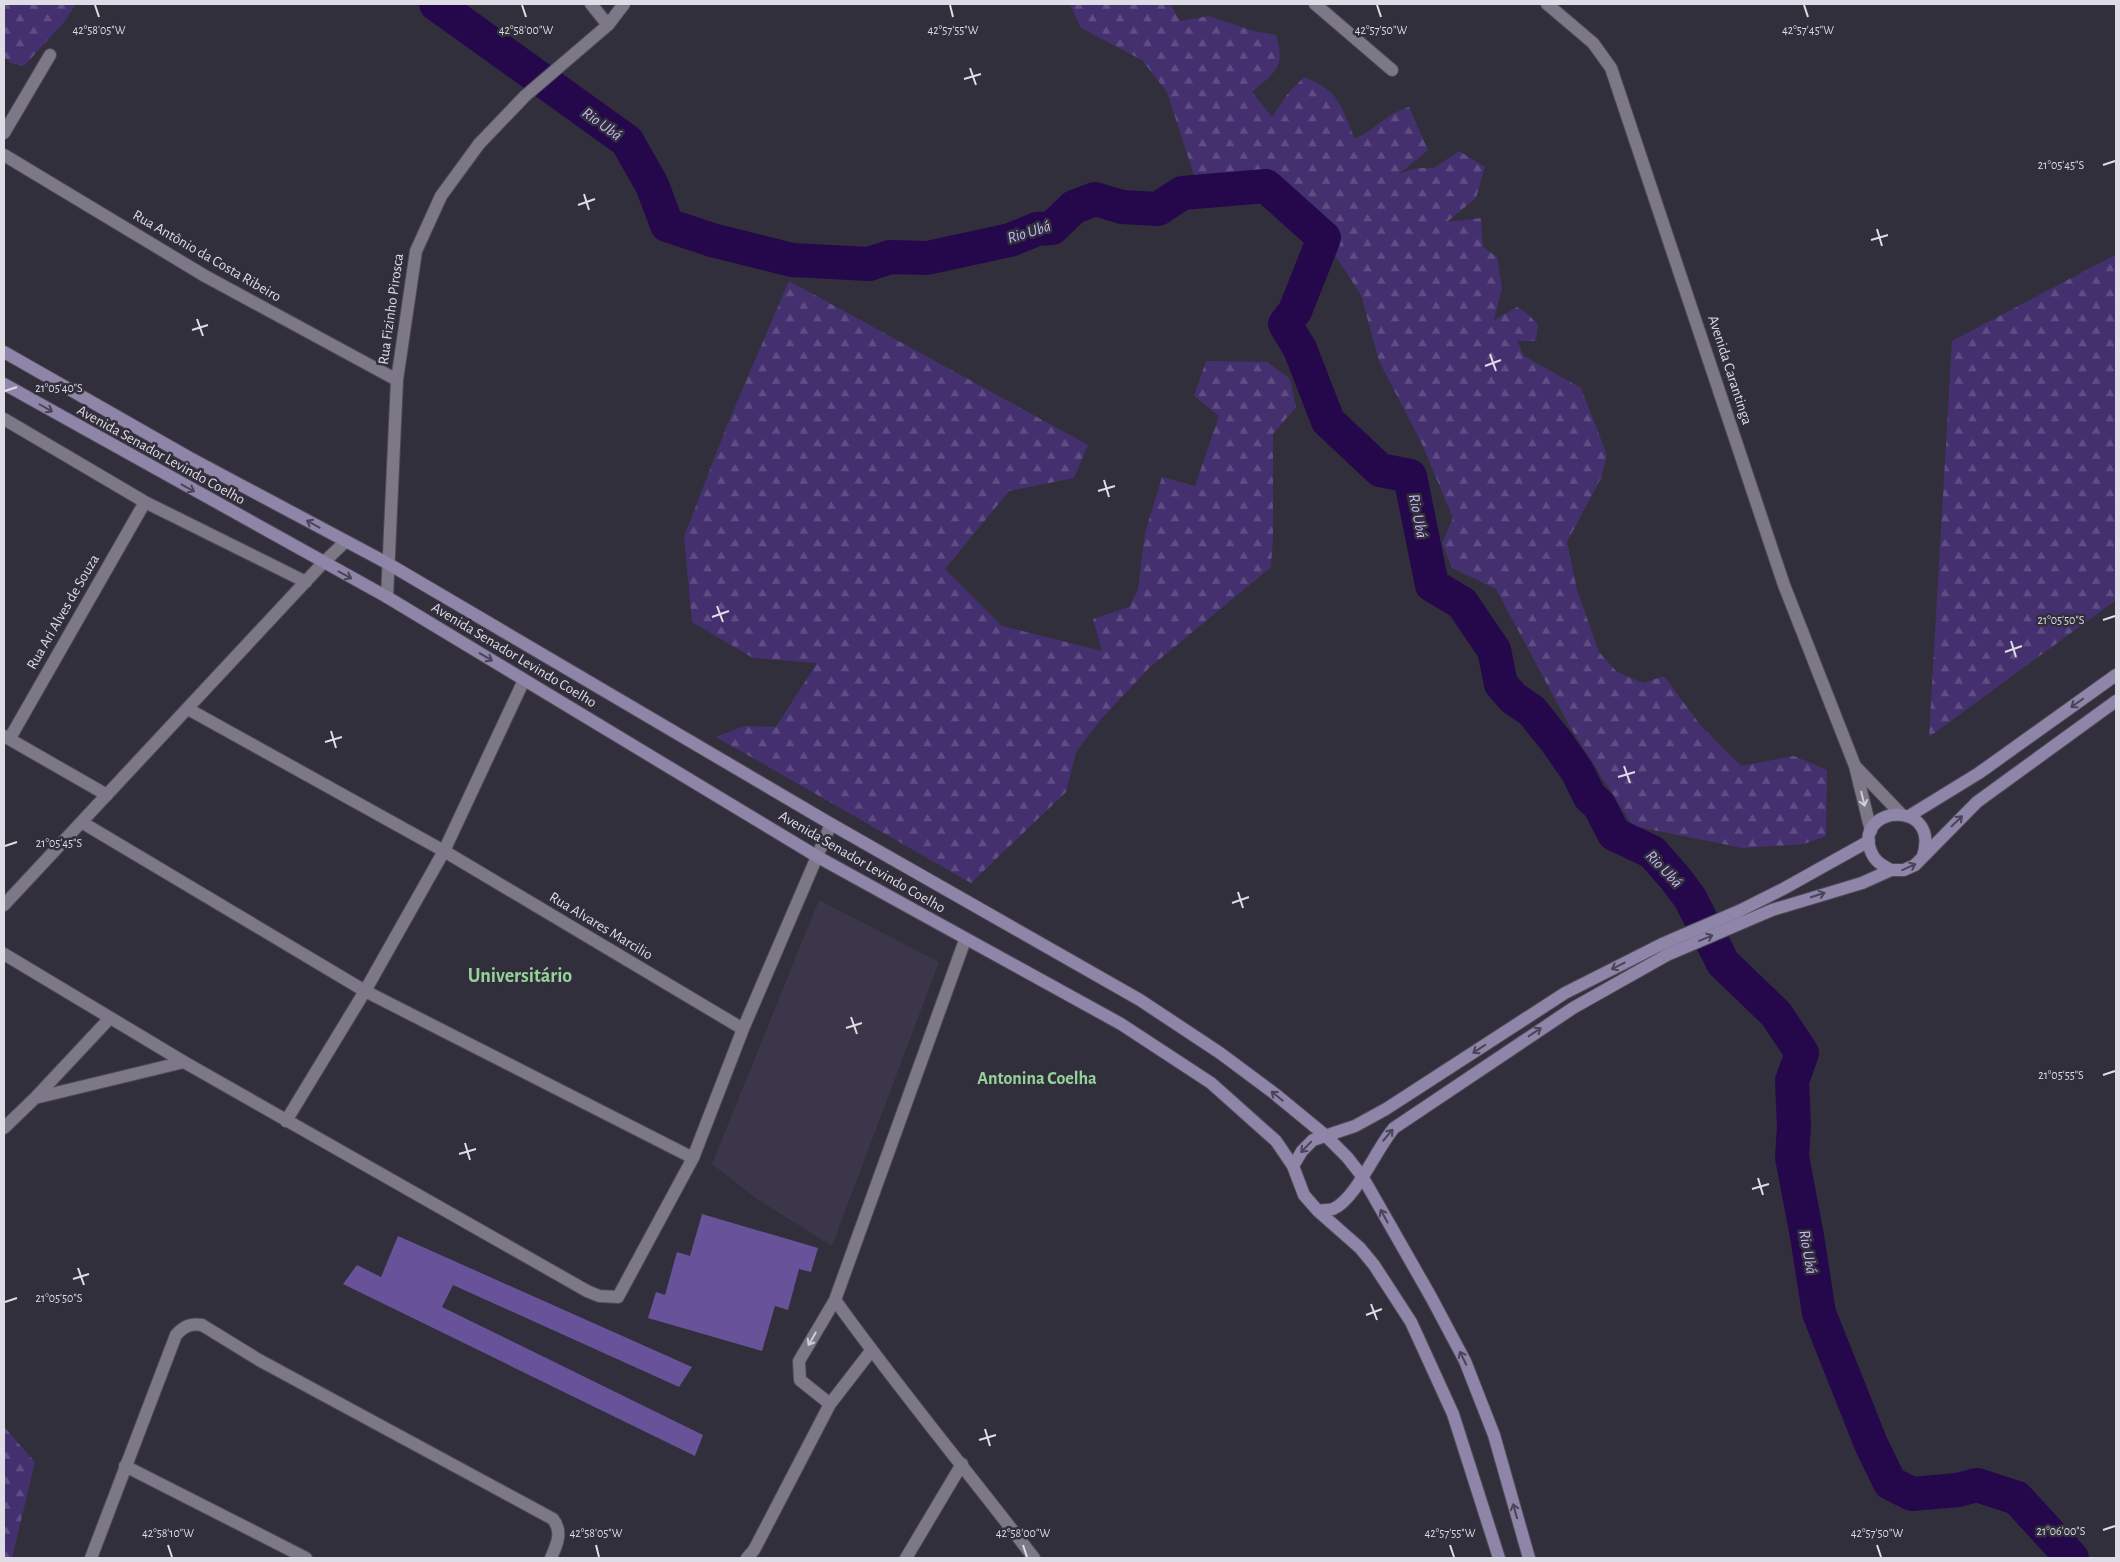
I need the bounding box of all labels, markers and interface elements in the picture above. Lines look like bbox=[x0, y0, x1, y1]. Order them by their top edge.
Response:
text: 42°58'05"W bbox=[72, 24, 126, 36]
text: 42°58'00"W bbox=[499, 24, 553, 36]
text: 42°57'55"W bbox=[927, 24, 979, 36]
text: 42°57'50"W bbox=[1355, 24, 1407, 36]
text: 42°57'45"W bbox=[1782, 24, 1834, 36]
water label: Rio Ubá bbox=[579, 104, 625, 144]
text: 21°05'45"S bbox=[2038, 159, 2084, 171]
street label: Rua Antônio da Costa Ribeiro bbox=[130, 207, 284, 305]
water label: Rio Ubá bbox=[1005, 218, 1053, 246]
street label: Rua Fizinho Pirosca bbox=[376, 252, 406, 366]
street label: Avenida Carantinga bbox=[1705, 313, 1755, 427]
text: 21°05'40"S bbox=[35, 382, 83, 394]
street label: Avenida Senador Levindo Coelho bbox=[74, 402, 248, 508]
one-way arrow bbox=[39, 404, 53, 414]
one-way arrow bbox=[180, 484, 194, 494]
water label: Rio Ubá bbox=[1406, 493, 1430, 539]
one-way arrow bbox=[305, 519, 320, 529]
street label: Rua Ari Alves de Souza bbox=[24, 552, 102, 672]
one-way arrow bbox=[338, 570, 353, 580]
street label: Avenida Senador Levindo Coelho bbox=[429, 600, 599, 710]
text: 21°05'50"S bbox=[2038, 614, 2085, 626]
one-way arrow bbox=[478, 652, 492, 662]
one-way arrow bbox=[2070, 698, 2084, 708]
one-way arrow bbox=[1859, 790, 1868, 806]
street label: Avenida Senador Levindo Coelho bbox=[776, 808, 948, 916]
one-way arrow bbox=[1950, 815, 1962, 827]
text: 21°05'45"S bbox=[36, 837, 82, 849]
water label: Rio Ubá bbox=[1643, 847, 1685, 891]
one-way arrow bbox=[1901, 861, 1916, 871]
street label: Rua Alvares Marcilio bbox=[547, 889, 655, 963]
one-way arrow bbox=[1810, 890, 1826, 899]
one-way arrow bbox=[1698, 933, 1713, 943]
one-way arrow bbox=[1611, 962, 1626, 971]
district label: Universitário bbox=[468, 966, 572, 986]
one-way arrow bbox=[1528, 1026, 1542, 1036]
one-way arrow bbox=[1472, 1044, 1486, 1054]
text: 21°05'55"S bbox=[2038, 1069, 2084, 1081]
district label: Antonina Coelha bbox=[977, 1070, 1097, 1088]
one-way arrow bbox=[1271, 1090, 1284, 1101]
one-way arrow bbox=[1382, 1128, 1394, 1141]
one-way arrow bbox=[1300, 1141, 1312, 1153]
one-way arrow bbox=[1379, 1208, 1389, 1223]
water label: Rio Ubá bbox=[1796, 1229, 1820, 1275]
text: 21°05'50"S bbox=[36, 1292, 83, 1304]
one-way arrow bbox=[807, 1331, 817, 1345]
one-way arrow bbox=[1457, 1351, 1467, 1366]
one-way arrow bbox=[1510, 1504, 1520, 1520]
text: 21°06'00"S bbox=[2037, 1525, 2086, 1537]
text: 42°58'10"W bbox=[142, 1527, 194, 1539]
text: 42°58'05"W bbox=[569, 1527, 623, 1539]
text: 42°58'00"W bbox=[996, 1527, 1050, 1539]
text: 42°57'55"W bbox=[1424, 1527, 1476, 1539]
text: 42°57'50"W bbox=[1851, 1527, 1903, 1539]

